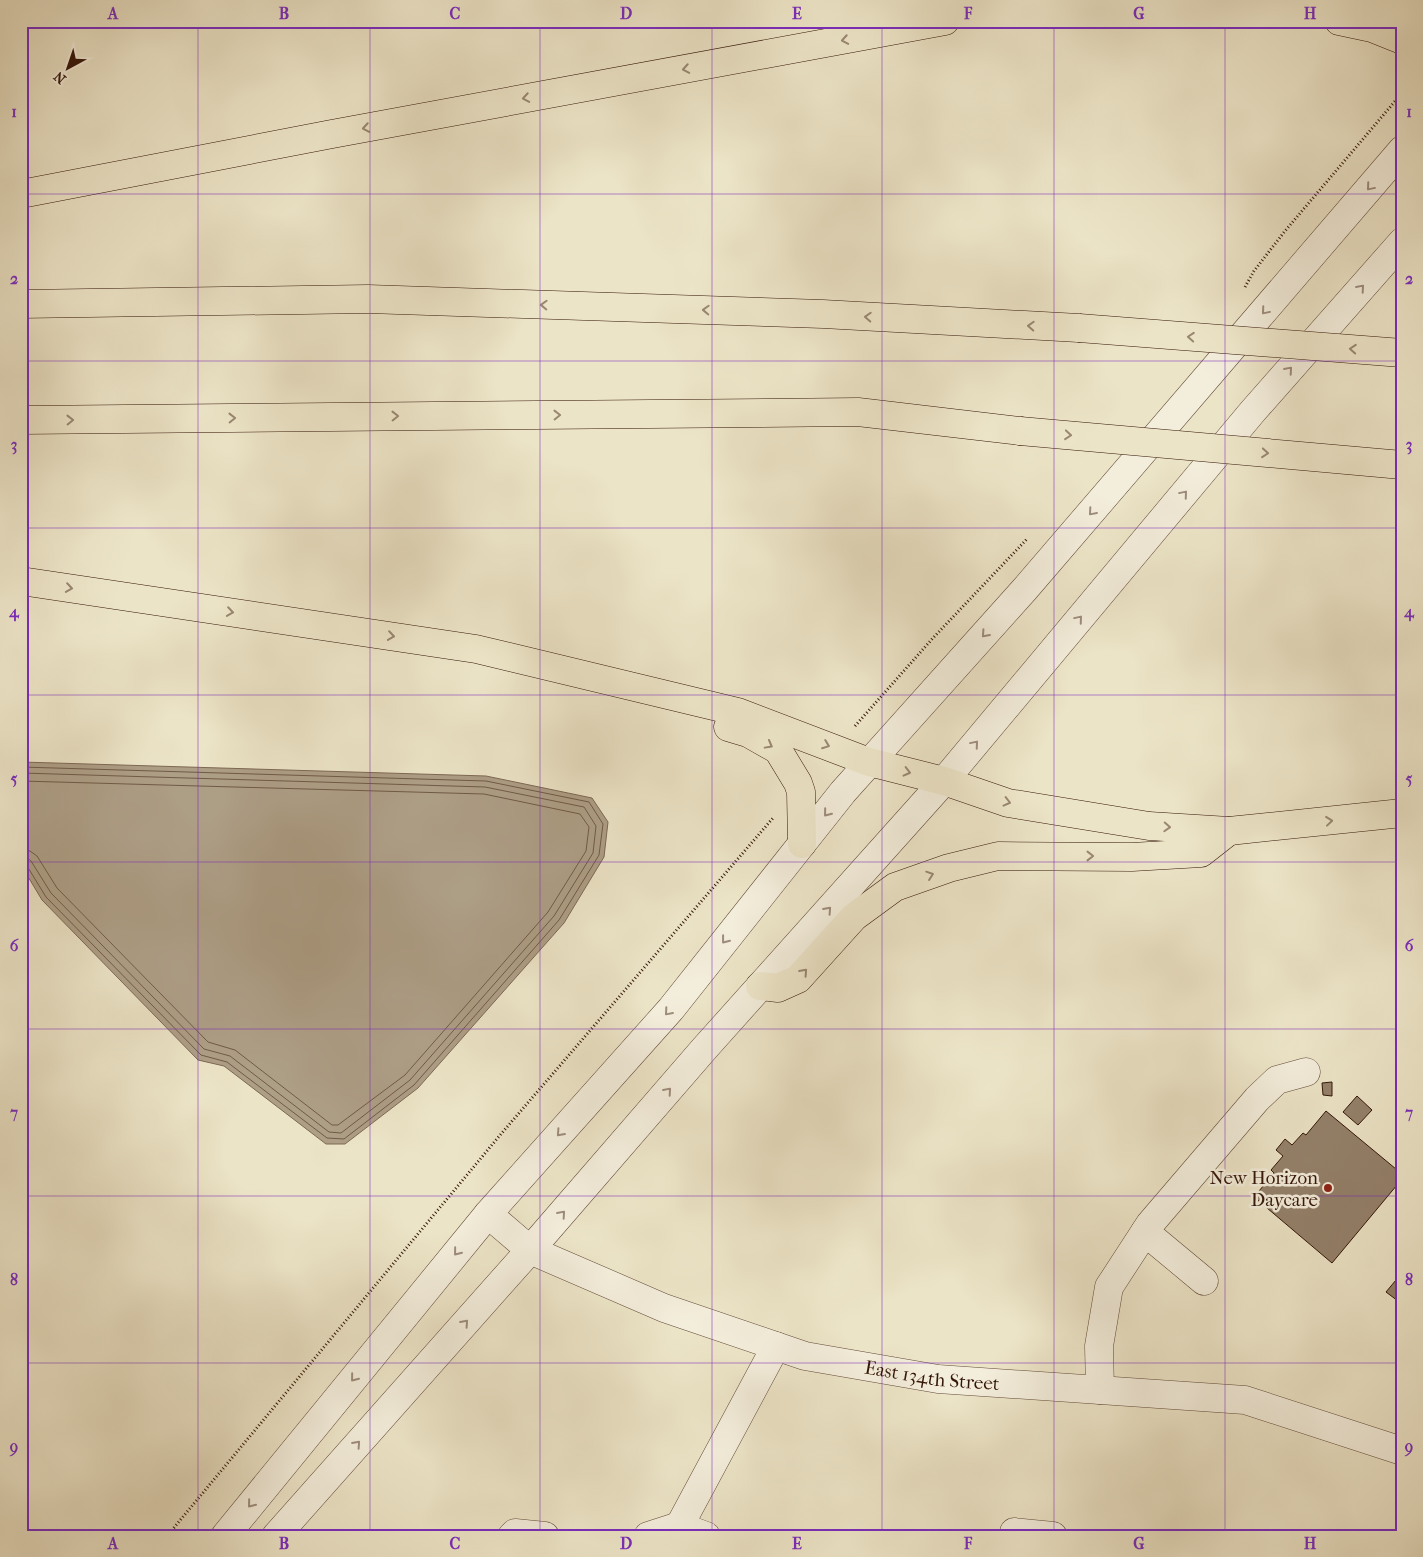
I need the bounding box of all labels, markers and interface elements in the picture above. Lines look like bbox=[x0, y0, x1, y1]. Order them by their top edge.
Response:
text: A bbox=[107, 4, 119, 23]
text: B bbox=[279, 4, 289, 23]
text: C bbox=[450, 4, 461, 23]
text: D bbox=[620, 4, 632, 23]
text: E bbox=[792, 4, 802, 23]
text: F bbox=[963, 4, 973, 23]
text: G bbox=[1133, 4, 1145, 23]
text: H bbox=[1304, 4, 1317, 23]
one-way arrow bbox=[841, 34, 850, 44]
north arrow bbox=[42, 42, 92, 92]
one-way arrow bbox=[681, 63, 690, 74]
text: N bbox=[50, 67, 69, 88]
one-way arrow bbox=[521, 93, 530, 103]
text: 1 bbox=[11, 102, 17, 121]
text: 1 bbox=[1406, 102, 1412, 121]
one-way arrow bbox=[362, 122, 370, 132]
one-way arrow bbox=[1367, 181, 1376, 190]
text: 2 bbox=[10, 269, 18, 288]
text: 2 bbox=[1405, 269, 1413, 288]
one-way arrow bbox=[1355, 285, 1364, 294]
one-way arrow bbox=[539, 299, 547, 310]
one-way arrow bbox=[702, 305, 710, 315]
one-way arrow bbox=[1261, 305, 1270, 314]
one-way arrow bbox=[864, 311, 872, 322]
one-way arrow bbox=[1026, 320, 1034, 331]
one-way arrow bbox=[1187, 332, 1195, 343]
one-way arrow bbox=[1349, 344, 1357, 355]
one-way arrow bbox=[1283, 367, 1292, 376]
one-way arrow bbox=[554, 410, 562, 420]
one-way arrow bbox=[391, 411, 399, 422]
one-way arrow bbox=[229, 413, 237, 423]
one-way arrow bbox=[66, 415, 74, 425]
one-way arrow bbox=[1064, 429, 1072, 440]
text: 3 bbox=[11, 435, 17, 455]
text: 3 bbox=[1406, 435, 1412, 455]
one-way arrow bbox=[1261, 447, 1269, 458]
one-way arrow bbox=[1178, 491, 1187, 500]
one-way arrow bbox=[1089, 506, 1098, 515]
one-way arrow bbox=[65, 583, 74, 593]
text: 4 bbox=[8, 602, 20, 622]
text: 4 bbox=[1403, 602, 1415, 622]
one-way arrow bbox=[226, 607, 235, 617]
one-way arrow bbox=[1074, 616, 1082, 625]
one-way arrow bbox=[982, 628, 991, 637]
one-way arrow bbox=[387, 631, 395, 641]
one-way arrow bbox=[764, 739, 773, 749]
one-way arrow bbox=[821, 739, 830, 749]
one-way arrow bbox=[969, 740, 978, 749]
one-way arrow bbox=[902, 766, 911, 777]
text: 5 bbox=[11, 769, 18, 788]
text: 5 bbox=[1406, 769, 1413, 788]
one-way arrow bbox=[1002, 796, 1010, 806]
one-way arrow bbox=[824, 807, 832, 816]
one-way arrow bbox=[1325, 816, 1333, 827]
one-way arrow bbox=[1163, 822, 1171, 833]
one-way arrow bbox=[1086, 851, 1094, 861]
one-way arrow bbox=[925, 871, 934, 881]
one-way arrow bbox=[822, 907, 831, 916]
one-way arrow bbox=[723, 934, 731, 943]
text: 6 bbox=[10, 936, 19, 955]
text: 6 bbox=[1405, 936, 1414, 955]
one-way arrow bbox=[798, 969, 807, 978]
one-way arrow bbox=[665, 1006, 674, 1015]
one-way arrow bbox=[662, 1087, 671, 1096]
text: 7 bbox=[9, 1103, 18, 1122]
text: 7 bbox=[1404, 1103, 1413, 1122]
one-way arrow bbox=[557, 1128, 566, 1137]
place label: New Horizon Daycare bbox=[1210, 1167, 1318, 1211]
marker: New Horizon Daycare bbox=[1322, 1182, 1334, 1194]
one-way arrow bbox=[556, 1210, 565, 1219]
one-way arrow bbox=[454, 1246, 462, 1255]
text: 8 bbox=[10, 1270, 18, 1289]
text: 8 bbox=[1405, 1270, 1413, 1289]
one-way arrow bbox=[459, 1319, 468, 1328]
street label: East 134th Street bbox=[863, 1357, 1000, 1395]
one-way arrow bbox=[351, 1372, 359, 1381]
text: 9 bbox=[9, 1437, 18, 1457]
text: 9 bbox=[1404, 1437, 1413, 1457]
one-way arrow bbox=[351, 1441, 360, 1450]
one-way arrow bbox=[248, 1498, 257, 1507]
text: A bbox=[107, 1534, 119, 1553]
text: B bbox=[279, 1534, 289, 1553]
text: C bbox=[450, 1534, 461, 1553]
text: D bbox=[620, 1534, 632, 1553]
text: E bbox=[792, 1534, 802, 1553]
text: F bbox=[963, 1534, 973, 1553]
text: G bbox=[1133, 1534, 1145, 1553]
text: H bbox=[1304, 1534, 1317, 1553]

